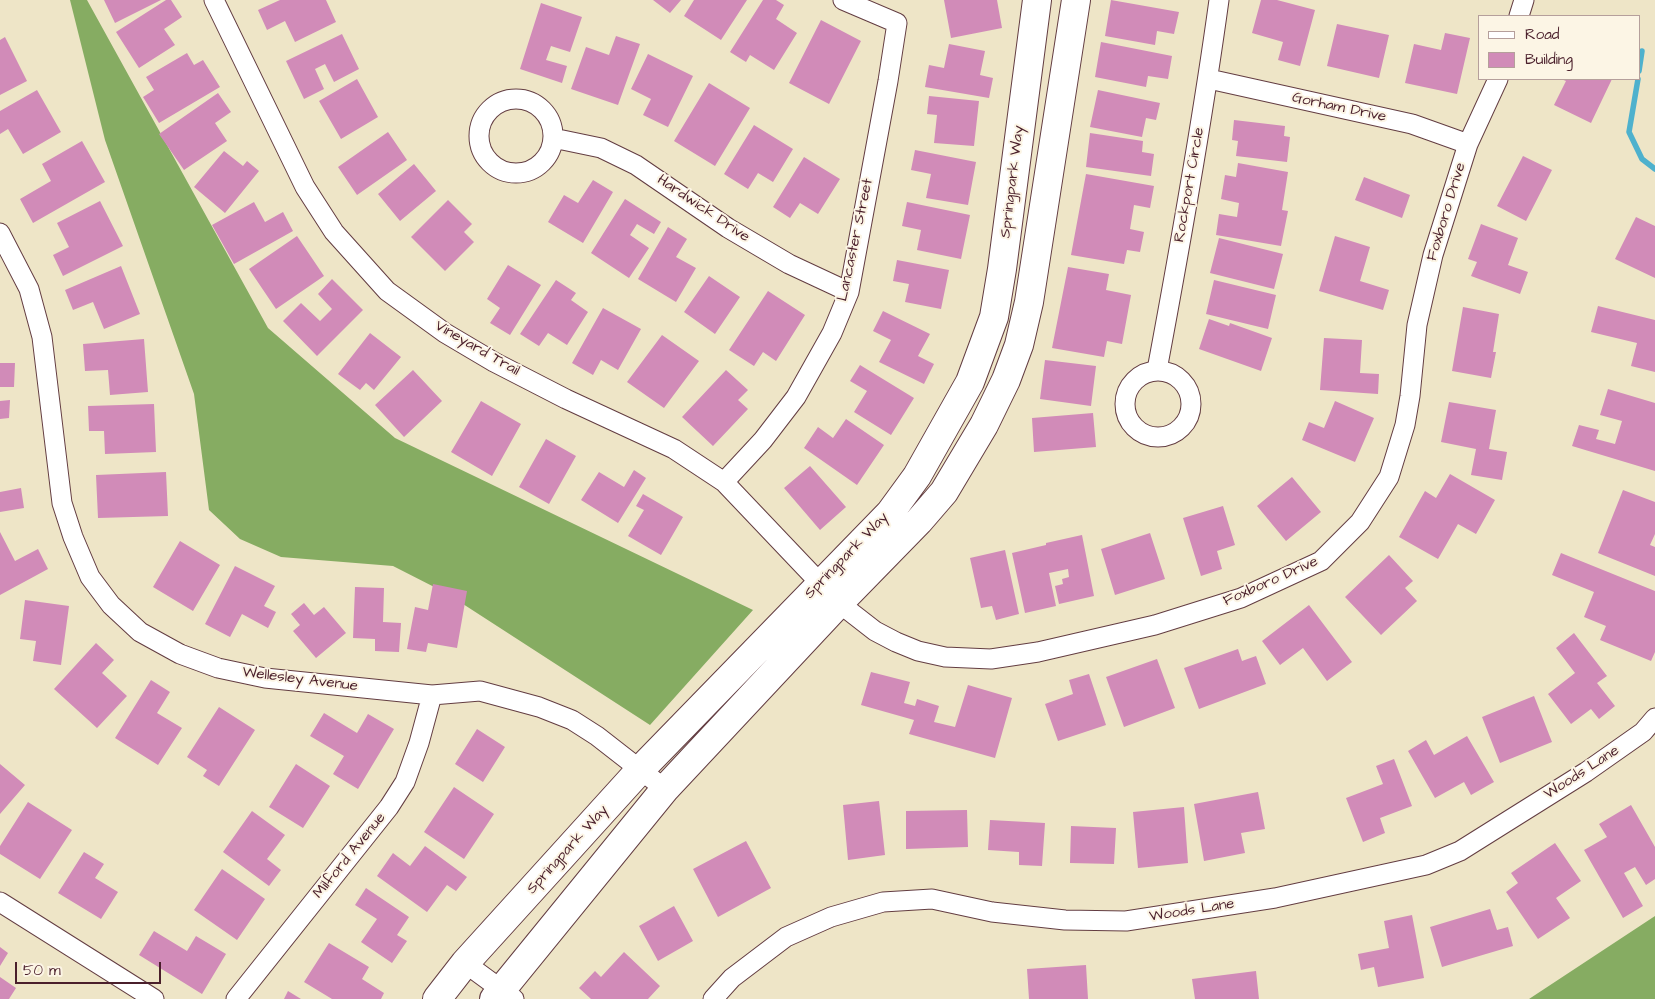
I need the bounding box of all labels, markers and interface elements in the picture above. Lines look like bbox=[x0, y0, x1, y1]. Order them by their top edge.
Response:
legend bbox=[1478, 15, 1640, 80]
text: Road bbox=[1525, 24, 1559, 45]
text: Building bbox=[1525, 49, 1573, 70]
street label: Gorham Drive bbox=[1290, 89, 1388, 127]
street label: Springpark Way bbox=[997, 125, 1029, 239]
street label: Rockport Circle bbox=[1171, 126, 1209, 244]
street label: Foxboro Drive bbox=[1424, 161, 1470, 263]
street label: Hardwick Drive bbox=[653, 171, 753, 247]
street label: Lancaster Street bbox=[834, 177, 878, 303]
street label: Vineyard Trail bbox=[431, 317, 523, 381]
street label: Springpark Way bbox=[801, 509, 893, 603]
street label: Foxboro Drive bbox=[1221, 553, 1321, 611]
street label: Wellesley Avenue bbox=[241, 664, 359, 696]
street label: Woods Lane bbox=[1541, 742, 1623, 804]
street label: Springpark Way bbox=[523, 802, 613, 898]
street label: Milford Avenue bbox=[310, 810, 390, 902]
street label: Woods Lane bbox=[1148, 895, 1236, 927]
scale bar bbox=[18, 952, 164, 984]
text: 50 m bbox=[23, 960, 61, 981]

